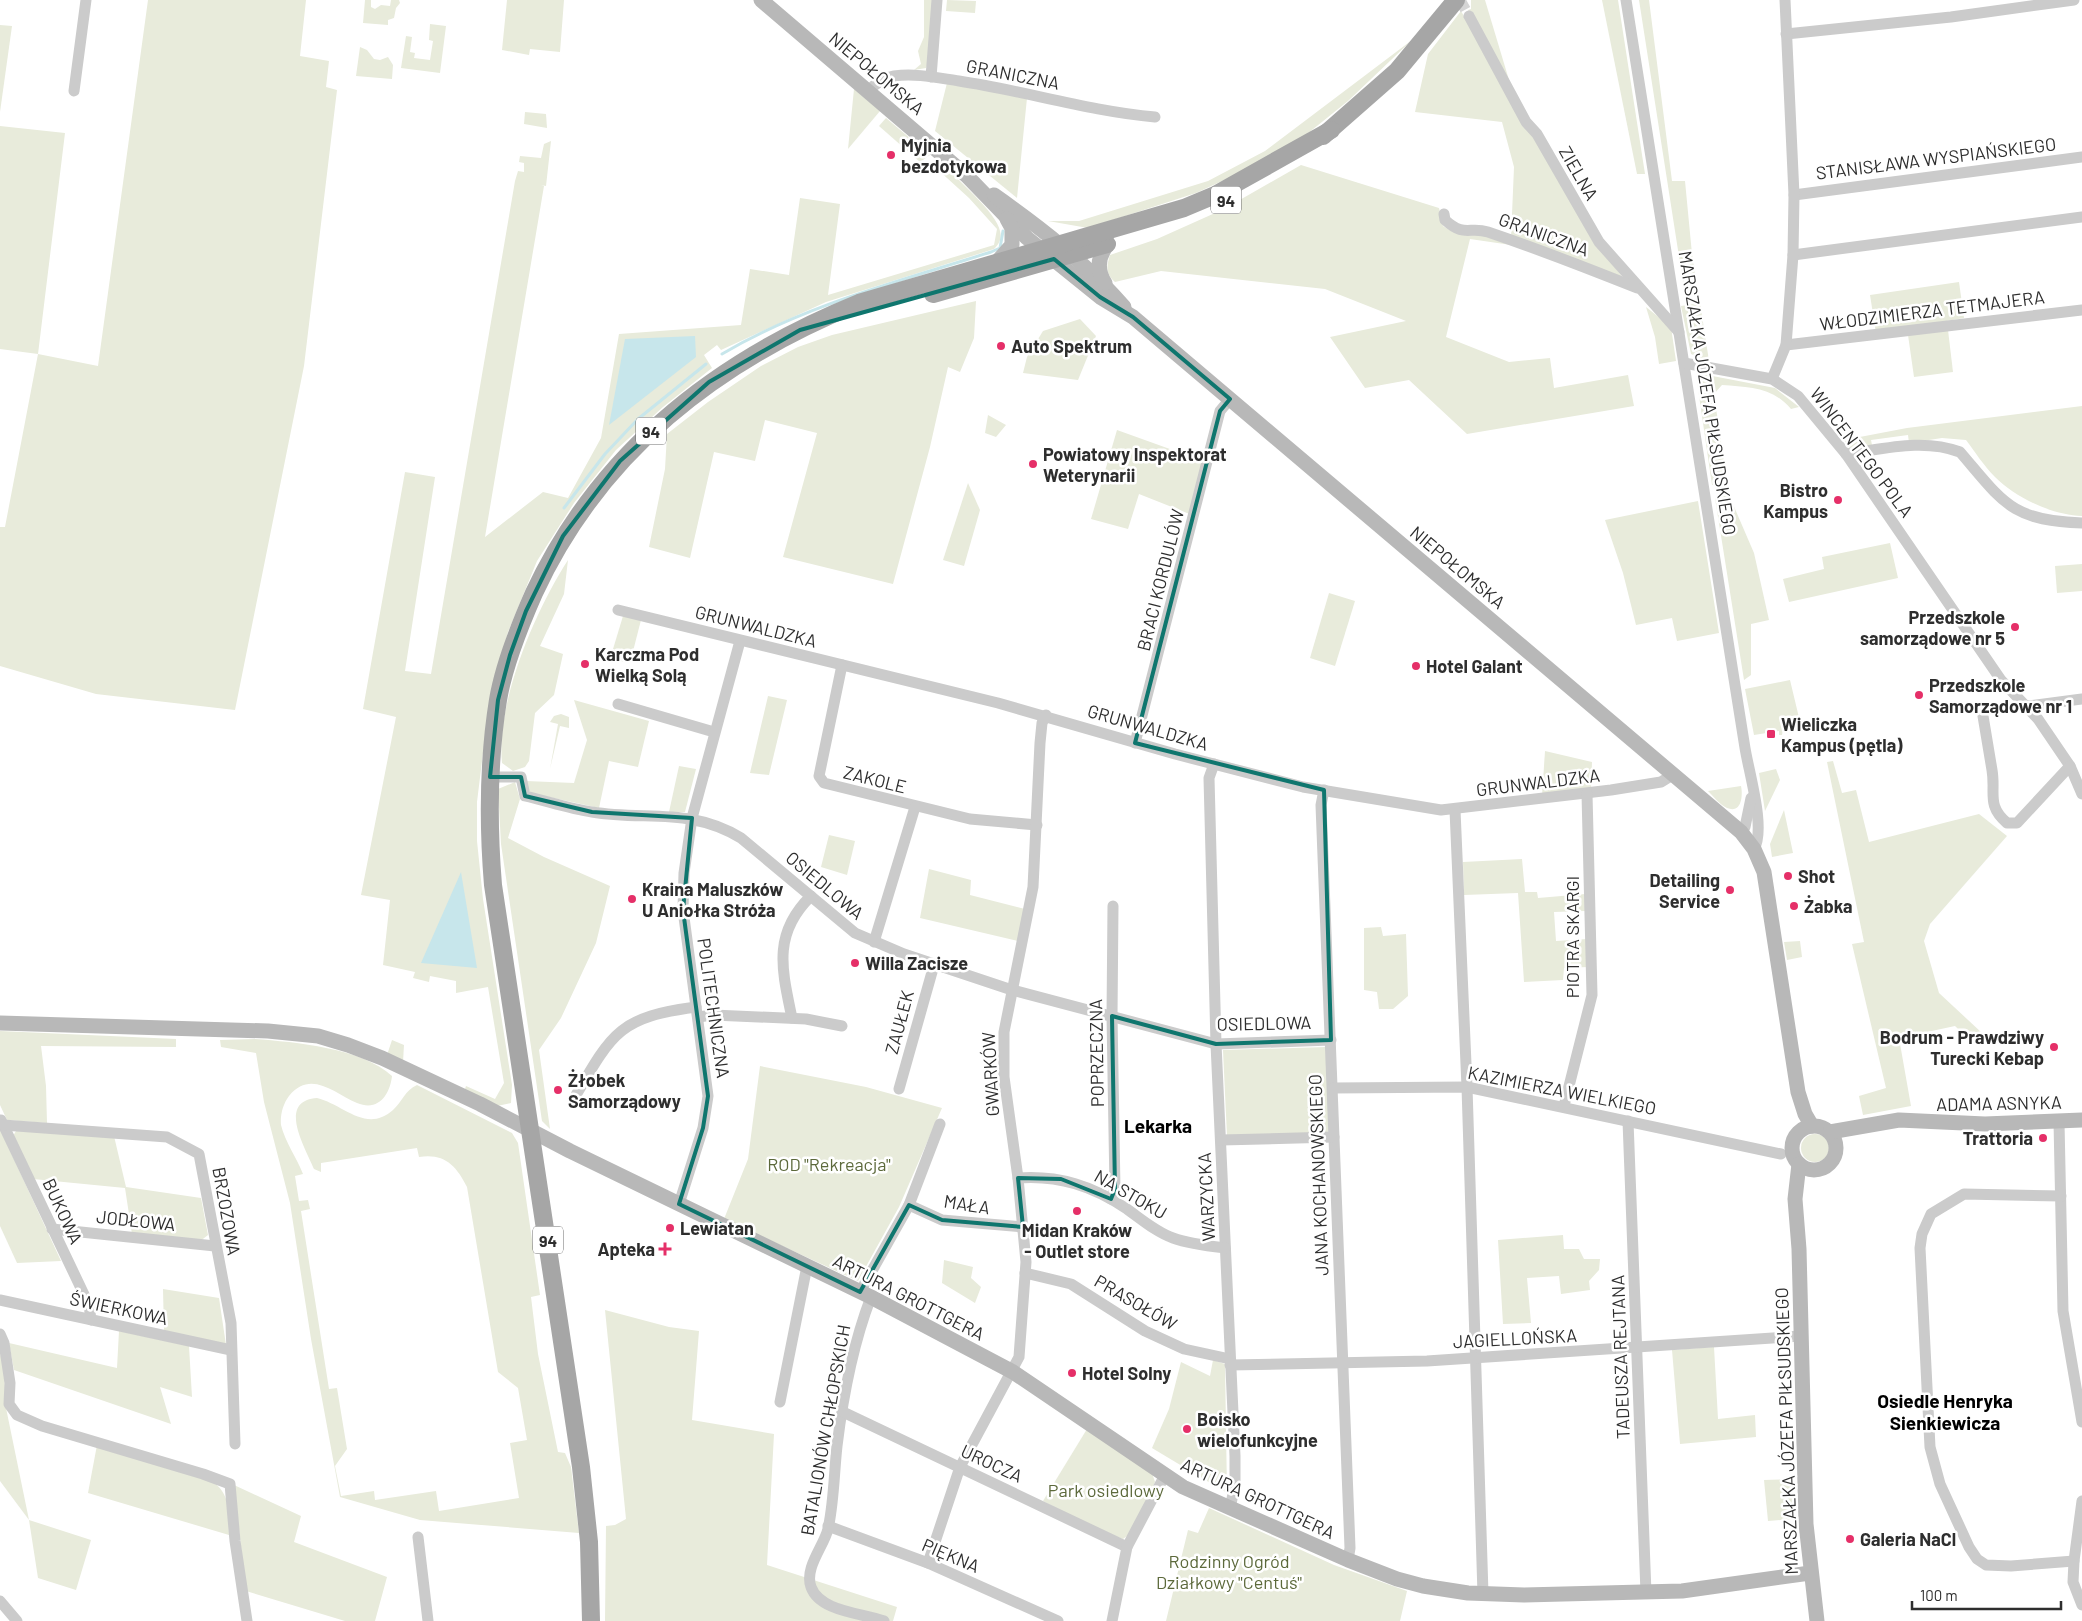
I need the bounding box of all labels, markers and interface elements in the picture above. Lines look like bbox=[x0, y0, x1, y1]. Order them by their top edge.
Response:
street label: NIEPOŁOMSKA bbox=[825, 27, 929, 119]
street label: GRANICZNA bbox=[965, 54, 1061, 94]
street label: STANISŁAWA WYSPIAŃSKIEGO bbox=[1815, 132, 2057, 184]
place label: Myjnia bezdotykowa bbox=[901, 134, 1007, 177]
street label: ZIELNA bbox=[1555, 142, 1603, 204]
marker: Myjnia bezdotykowa bbox=[885, 149, 897, 161]
road number: 94 bbox=[1211, 186, 1241, 214]
street label: GRANICZNA bbox=[1496, 208, 1592, 261]
street label: MARSZAŁKA JÓZEFA PIŁSUDSKIEGO bbox=[1675, 249, 1741, 537]
street label: WŁODZIMIERZA TETMAJERA bbox=[1818, 285, 2046, 335]
place label: Auto Spektrum bbox=[1011, 335, 1132, 357]
marker: Auto Spektrum bbox=[995, 340, 1007, 352]
street label: WINCENTEGO POLA bbox=[1806, 383, 1918, 522]
road number: 94 bbox=[636, 418, 666, 444]
place label: Powiatowy Inspektorat Weterynarii bbox=[1043, 443, 1227, 486]
marker: Powiatowy Inspektorat Weterynarii bbox=[1027, 458, 1039, 470]
place label: Bistro Kampus bbox=[1763, 479, 1828, 522]
marker: Bistro Kampus bbox=[1832, 494, 1844, 506]
street label: BRACI KORDULÓW bbox=[1132, 506, 1188, 653]
street label: NIEPOŁOMSKA bbox=[1406, 521, 1510, 613]
street label: GRUNWALDZKA bbox=[693, 600, 819, 652]
place label: Przedszkole samorządowe nr 5 bbox=[1860, 606, 2005, 649]
marker: Przedszkole samorządowe nr 5 bbox=[2009, 621, 2021, 633]
place label: Karczma Pod Wielką Solą bbox=[595, 643, 699, 686]
place label: Hotel Galant bbox=[1426, 655, 1523, 677]
marker: Karczma Pod Wielką Solą bbox=[579, 658, 591, 670]
marker: Hotel Galant bbox=[1410, 660, 1422, 672]
place label: Przedszkole Samorządowe nr 1 bbox=[1929, 674, 2072, 717]
marker: Przedszkole Samorządowe nr 1 bbox=[1913, 689, 1925, 701]
street label: GRUNWALDZKA bbox=[1085, 699, 1211, 755]
place label: Wieliczka Kampus (pętla) bbox=[1781, 713, 1903, 756]
marker: Wieliczka Kampus (pętla) bbox=[1765, 728, 1777, 740]
street label: ZAKOLE bbox=[841, 761, 909, 797]
street label: GRUNWALDZKA bbox=[1475, 763, 1601, 801]
street label: OSIEDLOWA bbox=[782, 846, 868, 924]
place label: Shot bbox=[1798, 865, 1835, 887]
place label: Detailing Service bbox=[1649, 869, 1720, 912]
marker: Shot bbox=[1782, 870, 1794, 882]
street label: PIOTRA SKARGI bbox=[1561, 876, 1583, 998]
place label: Kraina Maluszków U Aniołka Stróża bbox=[642, 878, 783, 921]
marker: Detailing Service bbox=[1724, 884, 1736, 896]
marker: Kraina Maluszków U Aniołka Stróża bbox=[626, 893, 638, 905]
place label: Żabka bbox=[1804, 895, 1852, 917]
marker: Żabka bbox=[1788, 900, 1800, 912]
street label: POLITECHNICZNA bbox=[693, 937, 735, 1080]
place label: Willa Zacisze bbox=[865, 952, 968, 974]
marker: Willa Zacisze bbox=[849, 957, 861, 969]
street label: ZAUŁEK bbox=[880, 988, 918, 1056]
street label: POPRZECZNA bbox=[1084, 999, 1108, 1107]
street label: OSIEDLOWA bbox=[1216, 1011, 1312, 1035]
place label: Bodrum - Prawdziwy Turecki Kebap bbox=[1880, 1026, 2044, 1069]
street label: GWARKÓW bbox=[977, 1031, 1003, 1117]
marker: Bodrum - Prawdziwy Turecki Kebap bbox=[2048, 1041, 2060, 1053]
street label: KAZIMIERZA WIELKIEGO bbox=[1466, 1061, 1658, 1119]
place label: Żłobek Samorządowy bbox=[568, 1069, 681, 1112]
street label: JANA KOCHANOWSKIEGO bbox=[1303, 1074, 1333, 1276]
marker: Żłobek Samorządowy bbox=[552, 1084, 564, 1096]
street label: ADAMA ASNYKA bbox=[1936, 1091, 2062, 1115]
district label: Lekarka bbox=[1124, 1114, 1192, 1137]
place label: Trattoria bbox=[1963, 1127, 2033, 1149]
marker: Trattoria bbox=[2037, 1132, 2049, 1144]
street label: WARZYCKA bbox=[1193, 1152, 1219, 1242]
park label: ROD "Rekreacja" bbox=[767, 1153, 891, 1175]
street label: NA STOKU bbox=[1091, 1164, 1171, 1224]
street label: BRZOZOWA bbox=[208, 1165, 246, 1257]
street label: BUKOWA bbox=[38, 1175, 88, 1247]
street label: MAŁA bbox=[942, 1190, 992, 1218]
street label: JODŁOWA bbox=[95, 1205, 177, 1235]
marker: Midan Kraków - Outlet store bbox=[1071, 1205, 1083, 1217]
place label: Lewiatan bbox=[680, 1217, 754, 1239]
place label: Midan Kraków - Outlet store bbox=[1022, 1219, 1132, 1262]
marker: Lewiatan bbox=[664, 1222, 676, 1234]
road number: 94 bbox=[533, 1226, 563, 1254]
place label: Apteka bbox=[597, 1238, 655, 1260]
marker: Apteka bbox=[659, 1243, 671, 1255]
street label: ARTURA GROTTGERA bbox=[829, 1249, 989, 1345]
street label: PRASOŁÓW bbox=[1091, 1269, 1181, 1335]
street label: TADEUSZA REJTANA bbox=[1606, 1274, 1634, 1439]
street label: ŚWIERKOWA bbox=[68, 1287, 170, 1329]
street label: MARSZAŁKA JÓZEFA PIŁSUDSKIEGO bbox=[1770, 1287, 1802, 1575]
street label: BATALIONÓW CHŁOPSKICH bbox=[796, 1323, 854, 1537]
street label: JAGIELLOŃSKA bbox=[1452, 1324, 1578, 1352]
place label: Hotel Solny bbox=[1082, 1362, 1171, 1384]
marker: Hotel Solny bbox=[1066, 1367, 1078, 1379]
district label: Osiedle Henryka Sienkiewicza bbox=[1877, 1389, 2013, 1434]
place label: Boisko wielofunkcyjne bbox=[1197, 1408, 1318, 1451]
marker: Boisko wielofunkcyjne bbox=[1181, 1423, 1193, 1435]
street label: UROCZA bbox=[958, 1439, 1026, 1487]
street label: ARTURA GROTTGERA bbox=[1178, 1453, 1339, 1543]
park label: Park osiedlowy bbox=[1048, 1479, 1164, 1501]
place label: Galeria NaCl bbox=[1860, 1528, 1956, 1550]
street label: PIĘKNA bbox=[919, 1533, 983, 1577]
marker: Galeria NaCl bbox=[1844, 1533, 1856, 1545]
park label: Rodzinny Ogród Działkowy "Centuś" bbox=[1156, 1550, 1302, 1593]
scale bar bbox=[1912, 1578, 2061, 1610]
text: 100 m bbox=[1920, 1586, 1958, 1604]

